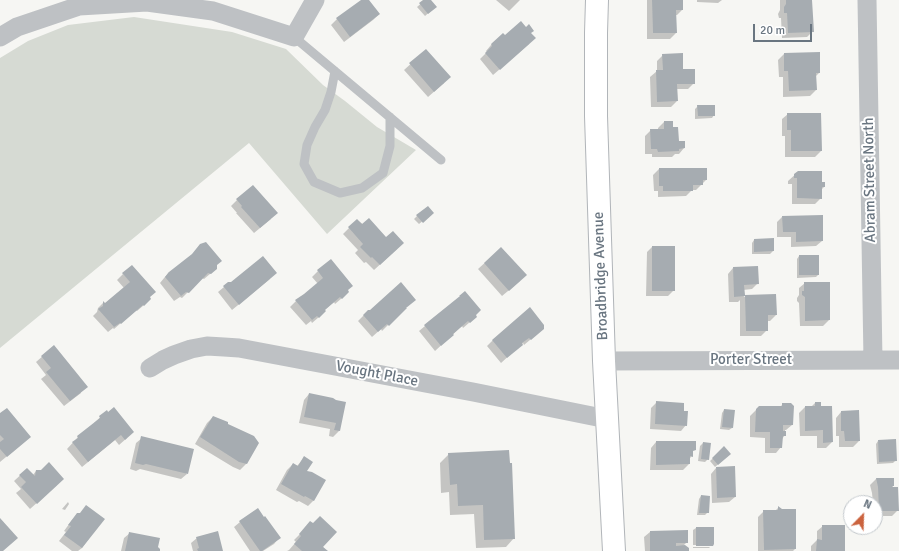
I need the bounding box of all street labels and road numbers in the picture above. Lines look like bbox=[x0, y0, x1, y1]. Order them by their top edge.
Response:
street label: Abram Street North bbox=[860, 117, 880, 243]
street label: Broadbridge Avenue bbox=[590, 211, 612, 341]
street label: Porter Street bbox=[710, 351, 792, 369]
street label: Vought Place bbox=[334, 357, 420, 391]

